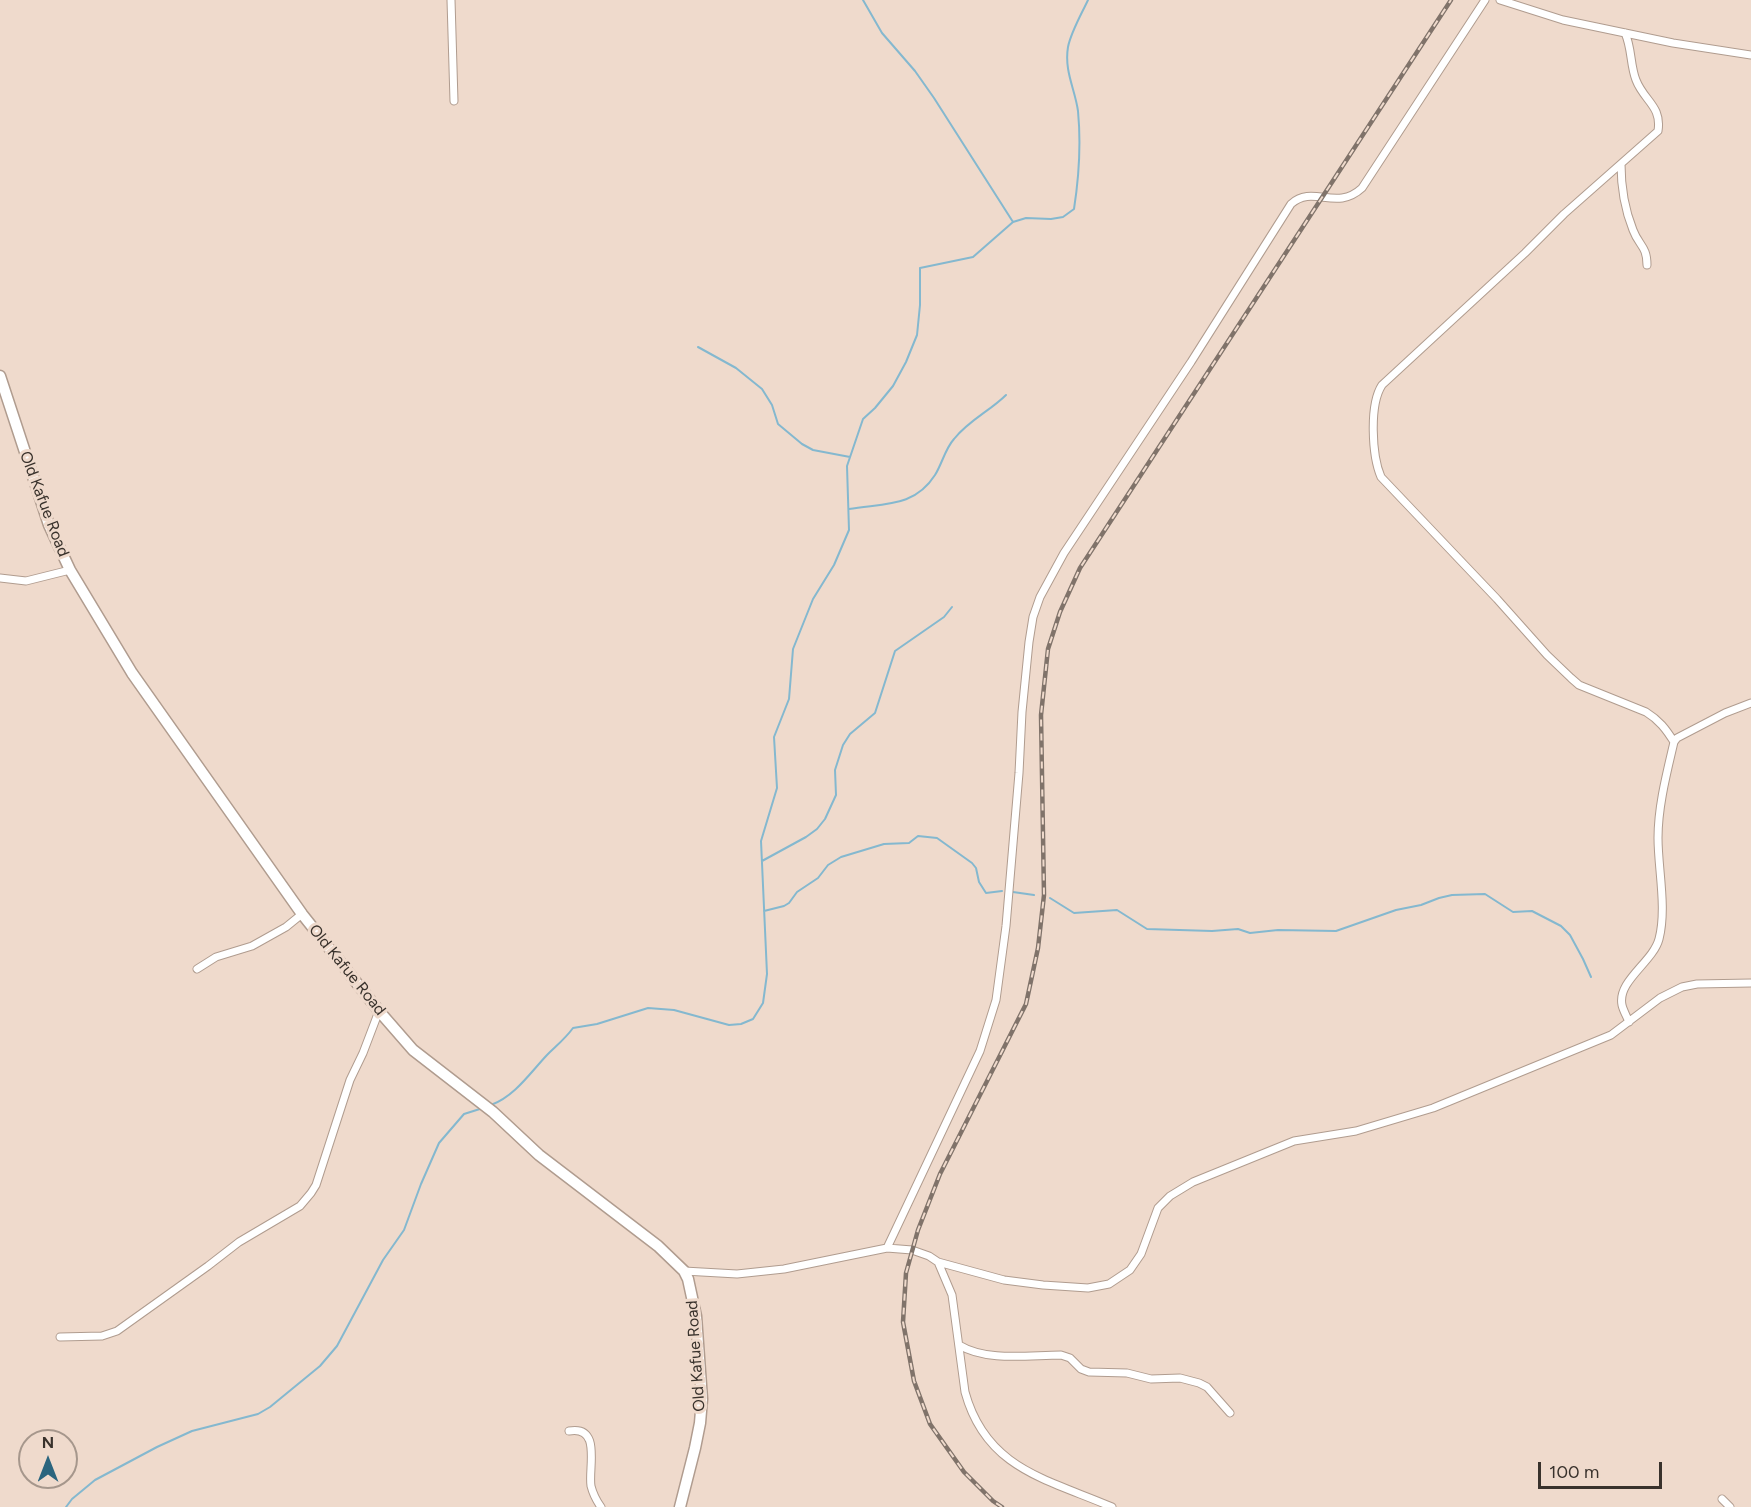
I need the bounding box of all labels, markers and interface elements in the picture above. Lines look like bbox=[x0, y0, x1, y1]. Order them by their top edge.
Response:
street label: Old Kafue Road bbox=[15, 449, 73, 559]
street label: Old Kafue Road bbox=[304, 921, 390, 1019]
street label: Old Kafue Road bbox=[683, 1300, 709, 1412]
north arrow bbox=[18, 1429, 78, 1489]
text: N bbox=[42, 1433, 54, 1452]
scale bar bbox=[1541, 1450, 1666, 1488]
text: 100 m bbox=[1549, 1461, 1599, 1483]

